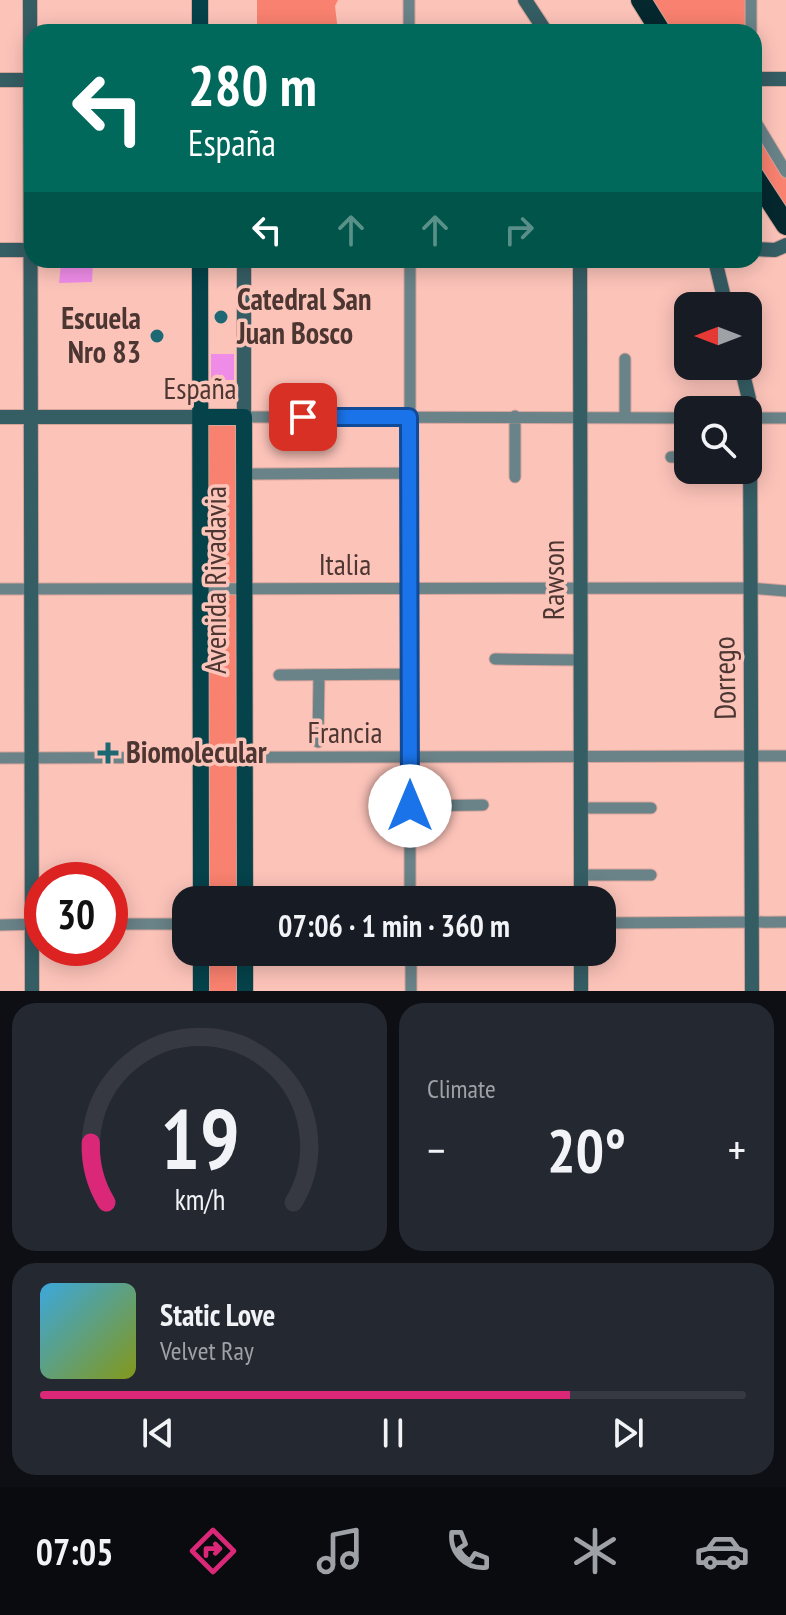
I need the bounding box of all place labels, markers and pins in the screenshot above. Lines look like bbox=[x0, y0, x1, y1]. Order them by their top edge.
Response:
place label: Catedral San Juan Bosco bbox=[236, 279, 371, 352]
place label: Escuela Nro 83 bbox=[61, 298, 141, 371]
marker: Catedral San Juan Bosco bbox=[212, 308, 230, 326]
marker: Escuela Nro 83 bbox=[148, 327, 166, 345]
pin bbox=[269, 383, 337, 451]
place label: Biomolecular bbox=[126, 732, 267, 771]
marker: Biomolecular bbox=[97, 742, 119, 764]

